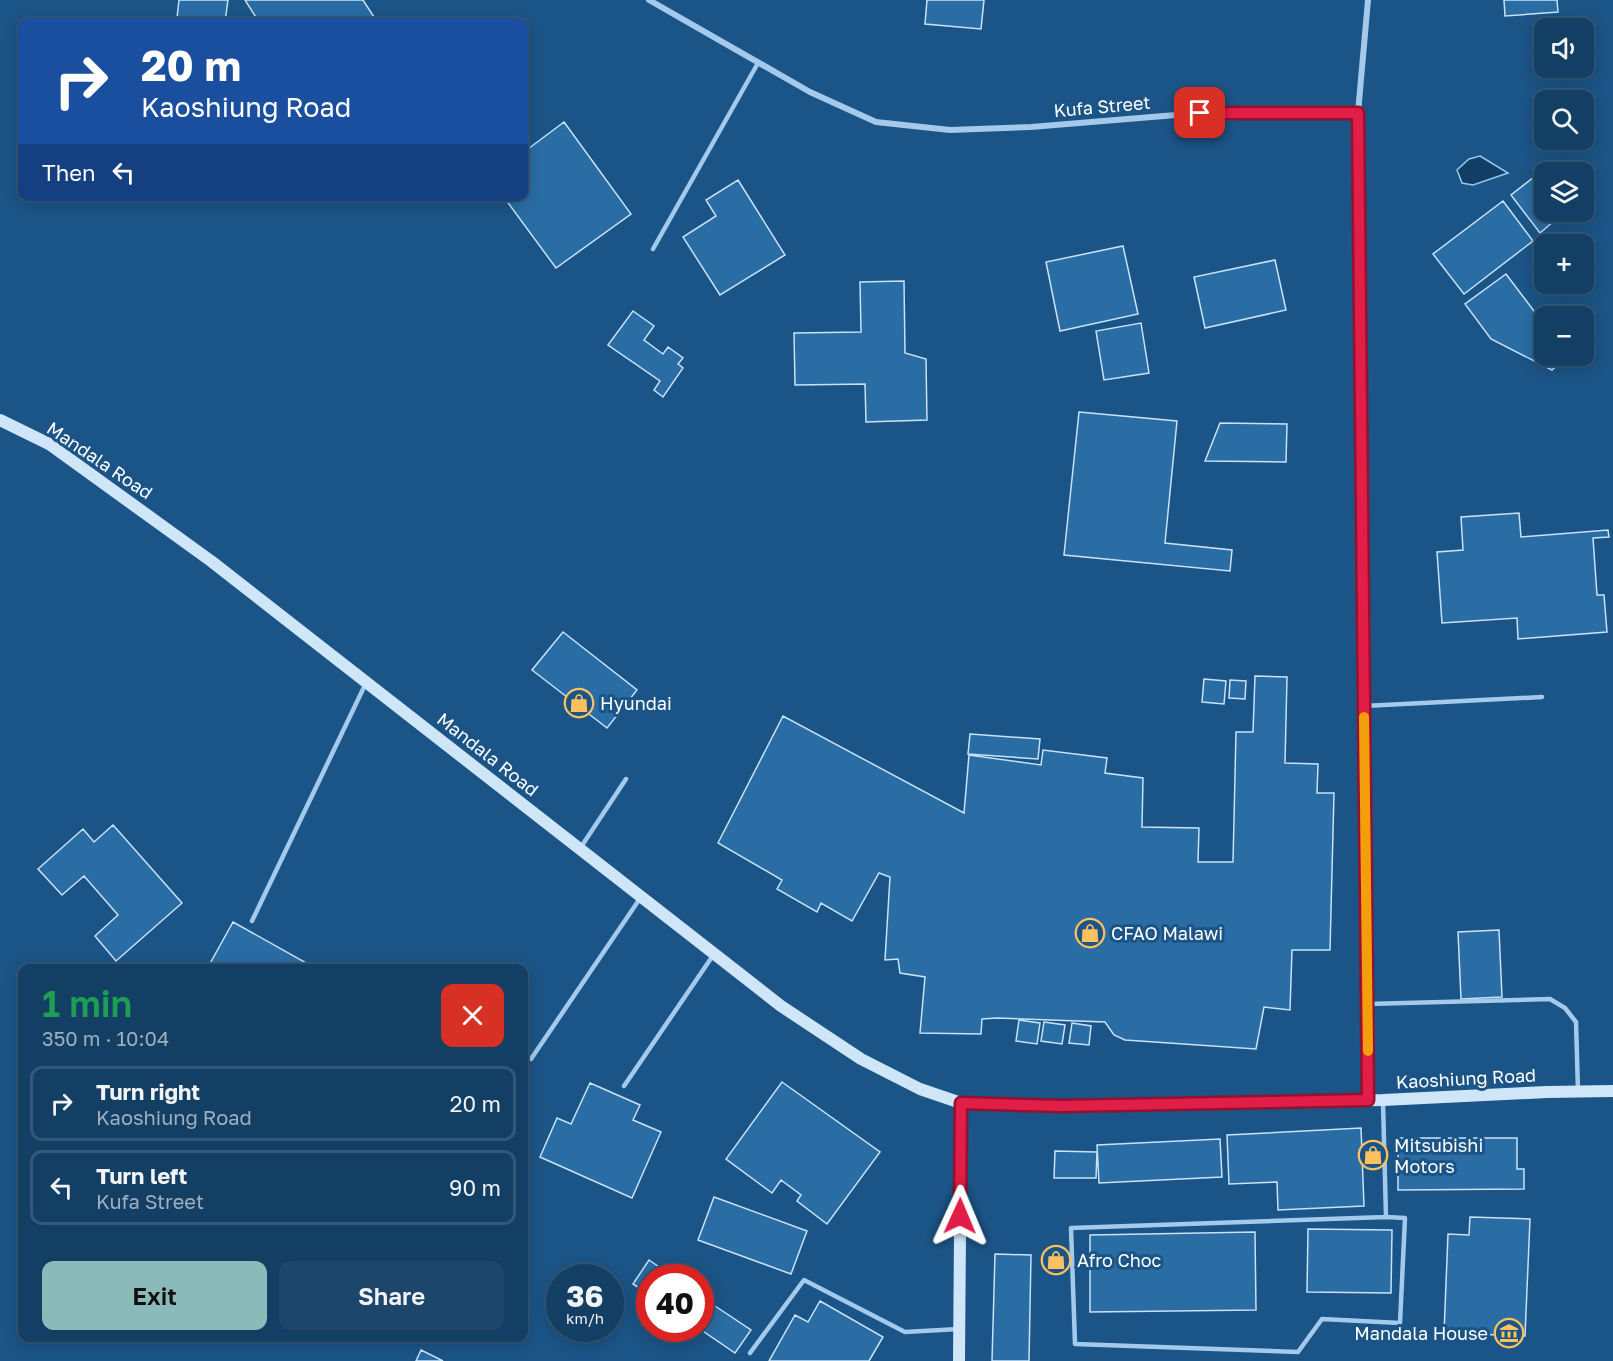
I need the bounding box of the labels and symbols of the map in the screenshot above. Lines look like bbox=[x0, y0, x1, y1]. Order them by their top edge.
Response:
pin bbox=[1174, 87, 1225, 138]
street label: Kufa Street bbox=[1053, 91, 1151, 121]
street label: Mandala Road bbox=[43, 417, 157, 503]
shop icon: Hyundai bbox=[563, 687, 595, 719]
place label: Hyundai bbox=[600, 692, 672, 714]
street label: Mandala Road bbox=[433, 708, 543, 800]
shop icon: CFAO Malawi bbox=[1074, 917, 1106, 949]
place label: CFAO Malawi bbox=[1111, 922, 1223, 944]
street label: Kaoshiung Road bbox=[1395, 1063, 1537, 1093]
place label: Mitsubishi Motors bbox=[1394, 1134, 1483, 1177]
shop icon: Mitsubishi Motors bbox=[1357, 1139, 1389, 1171]
position arrow bbox=[928, 1184, 992, 1248]
shop icon: Afro Choc bbox=[1040, 1244, 1072, 1276]
place label: Afro Choc bbox=[1077, 1249, 1162, 1271]
speed limit sign: 40 bbox=[636, 1264, 714, 1342]
museum icon: Mandala House bbox=[1493, 1317, 1525, 1349]
place label: Mandala House bbox=[1354, 1322, 1488, 1344]

